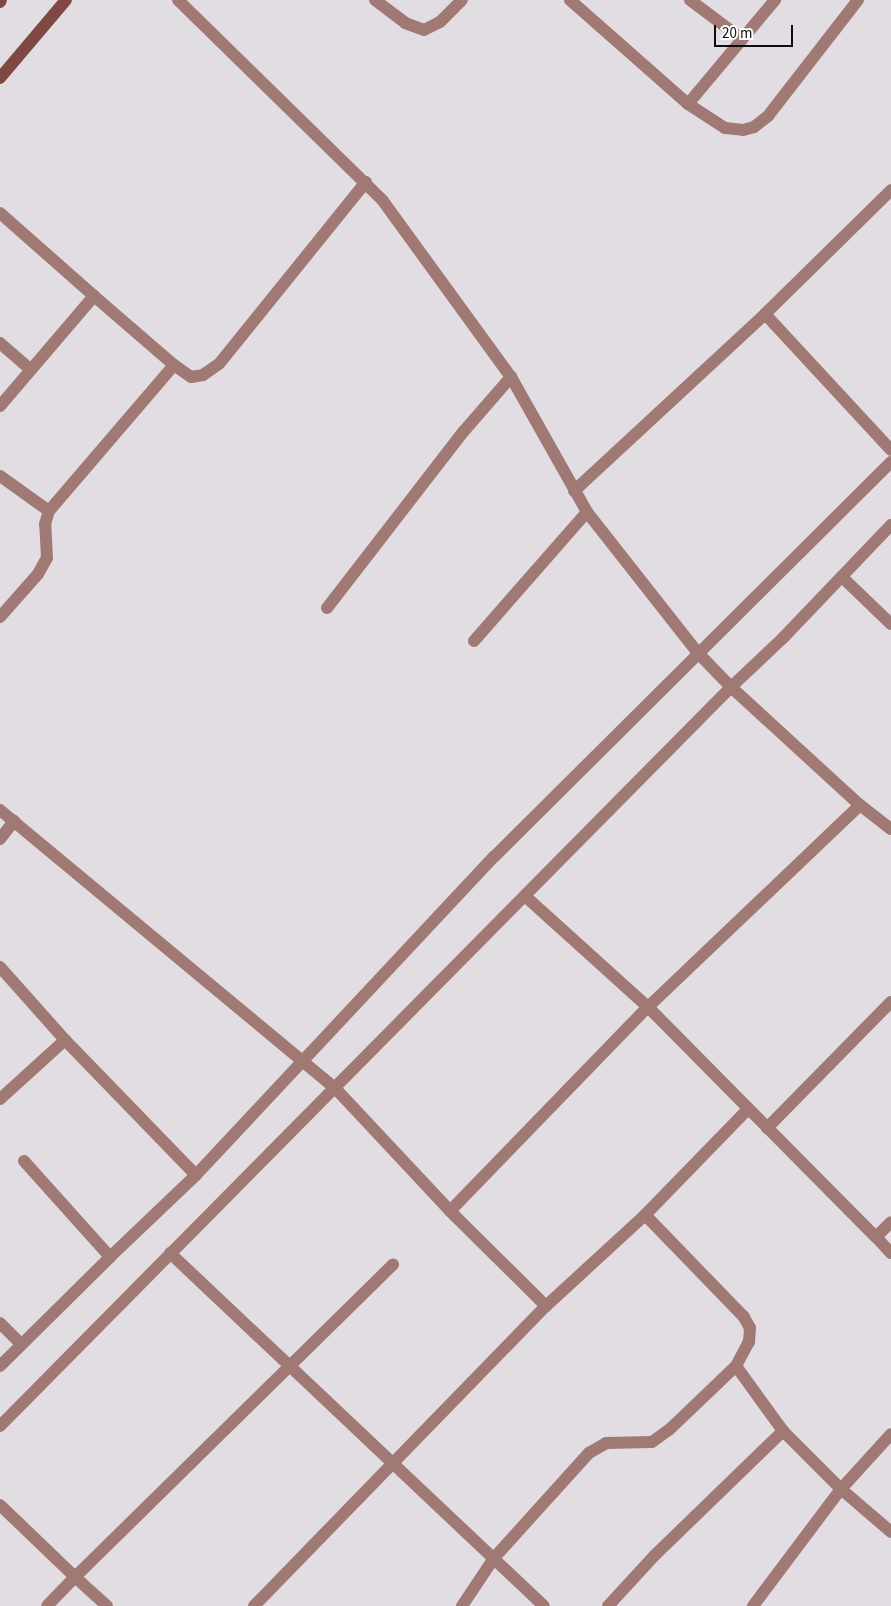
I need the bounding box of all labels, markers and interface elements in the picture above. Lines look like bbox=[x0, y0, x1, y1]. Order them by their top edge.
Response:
scale bar bbox=[716, 15, 795, 47]
text: 20 m bbox=[722, 23, 752, 44]

